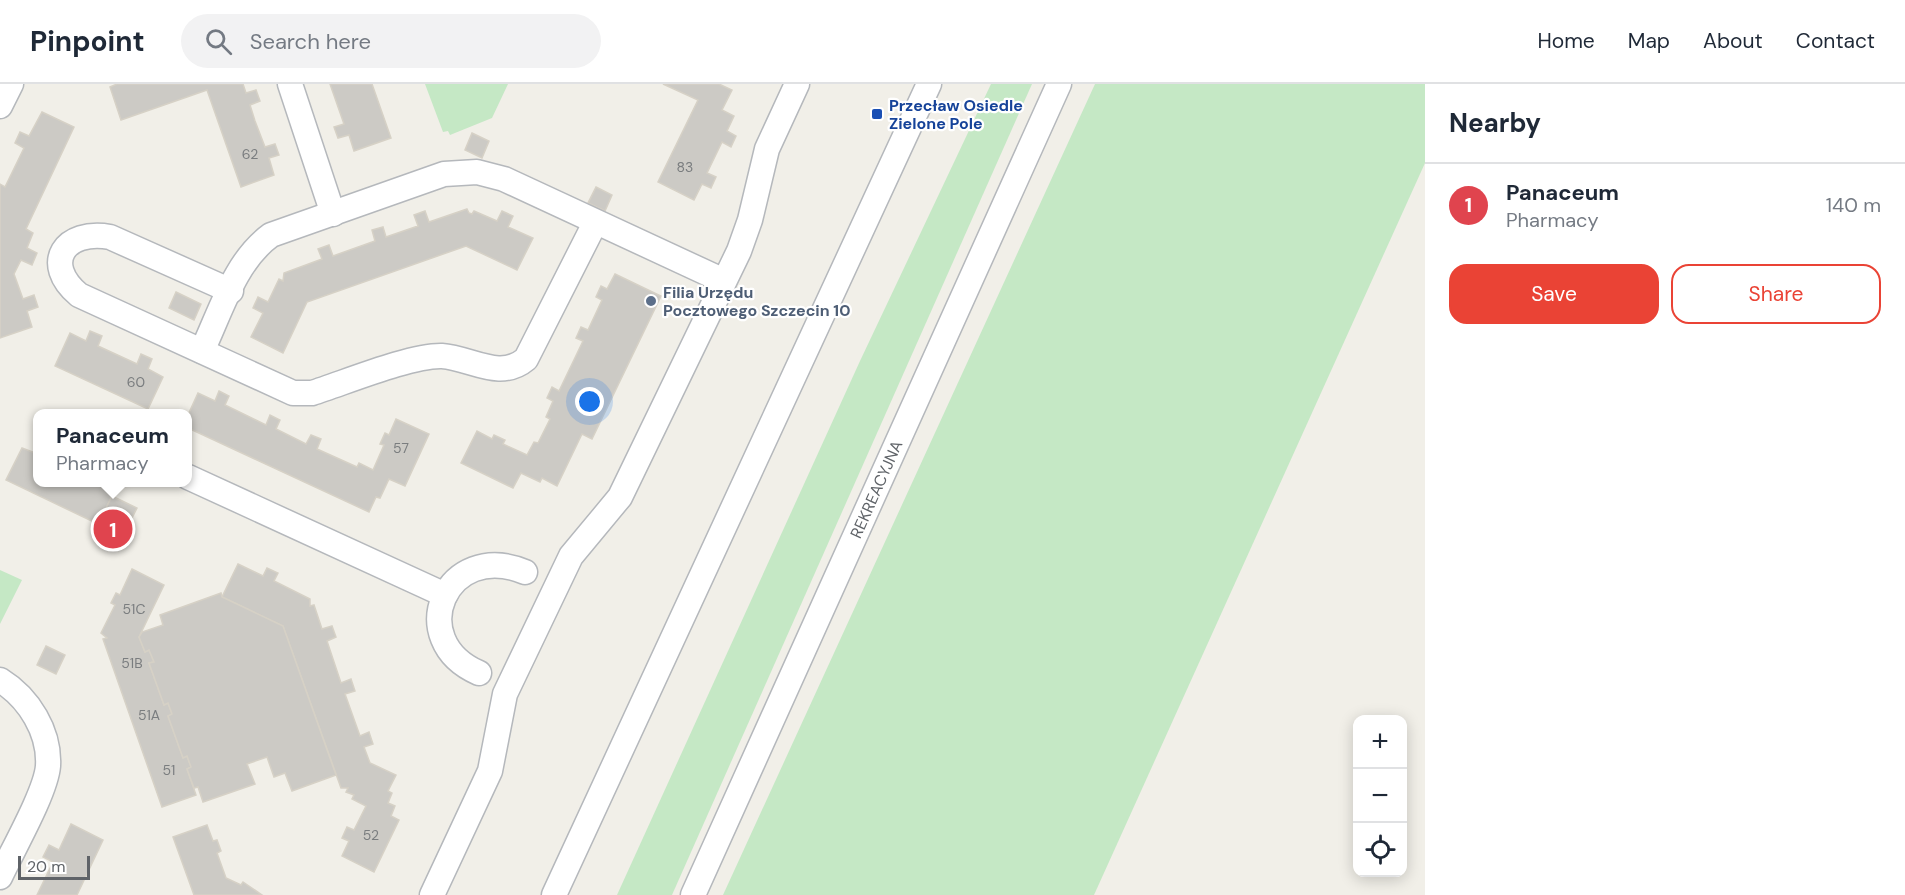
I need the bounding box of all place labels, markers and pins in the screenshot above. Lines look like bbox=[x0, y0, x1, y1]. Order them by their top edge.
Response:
place label: Przecław Osiedle Zielone Pole bbox=[889, 95, 1023, 134]
marker: Przecław Osiedle Zielone Pole bbox=[870, 107, 884, 121]
place label: Filia Urzędu Pocztowego Szczecin 10 bbox=[663, 282, 850, 321]
marker: Filia Urzędu Pocztowego Szczecin 10 bbox=[644, 294, 658, 308]
pin: 1 bbox=[94, 506, 132, 552]

